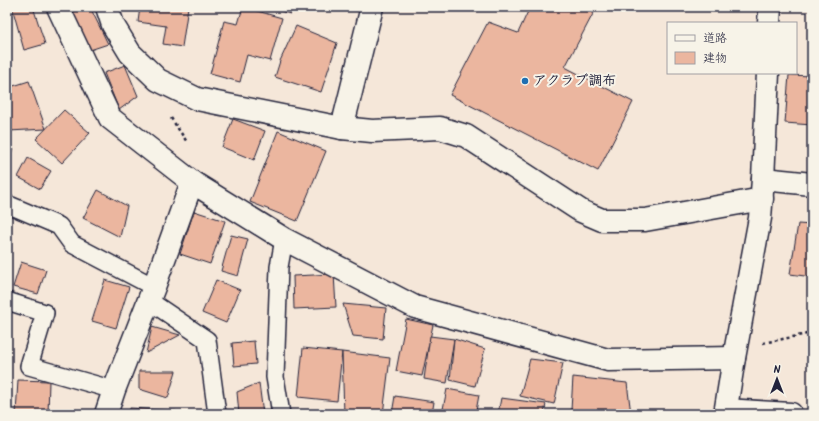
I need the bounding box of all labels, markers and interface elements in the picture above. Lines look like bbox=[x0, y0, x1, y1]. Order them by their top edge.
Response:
legend bbox=[667, 22, 797, 74]
text: 道路 bbox=[703, 29, 727, 48]
text: 建物 bbox=[703, 49, 727, 68]
place label: アクラブ調布 bbox=[533, 70, 616, 92]
marker: アクラブ調布 bbox=[520, 76, 530, 86]
north arrow bbox=[757, 359, 797, 399]
text: N bbox=[774, 361, 781, 379]

